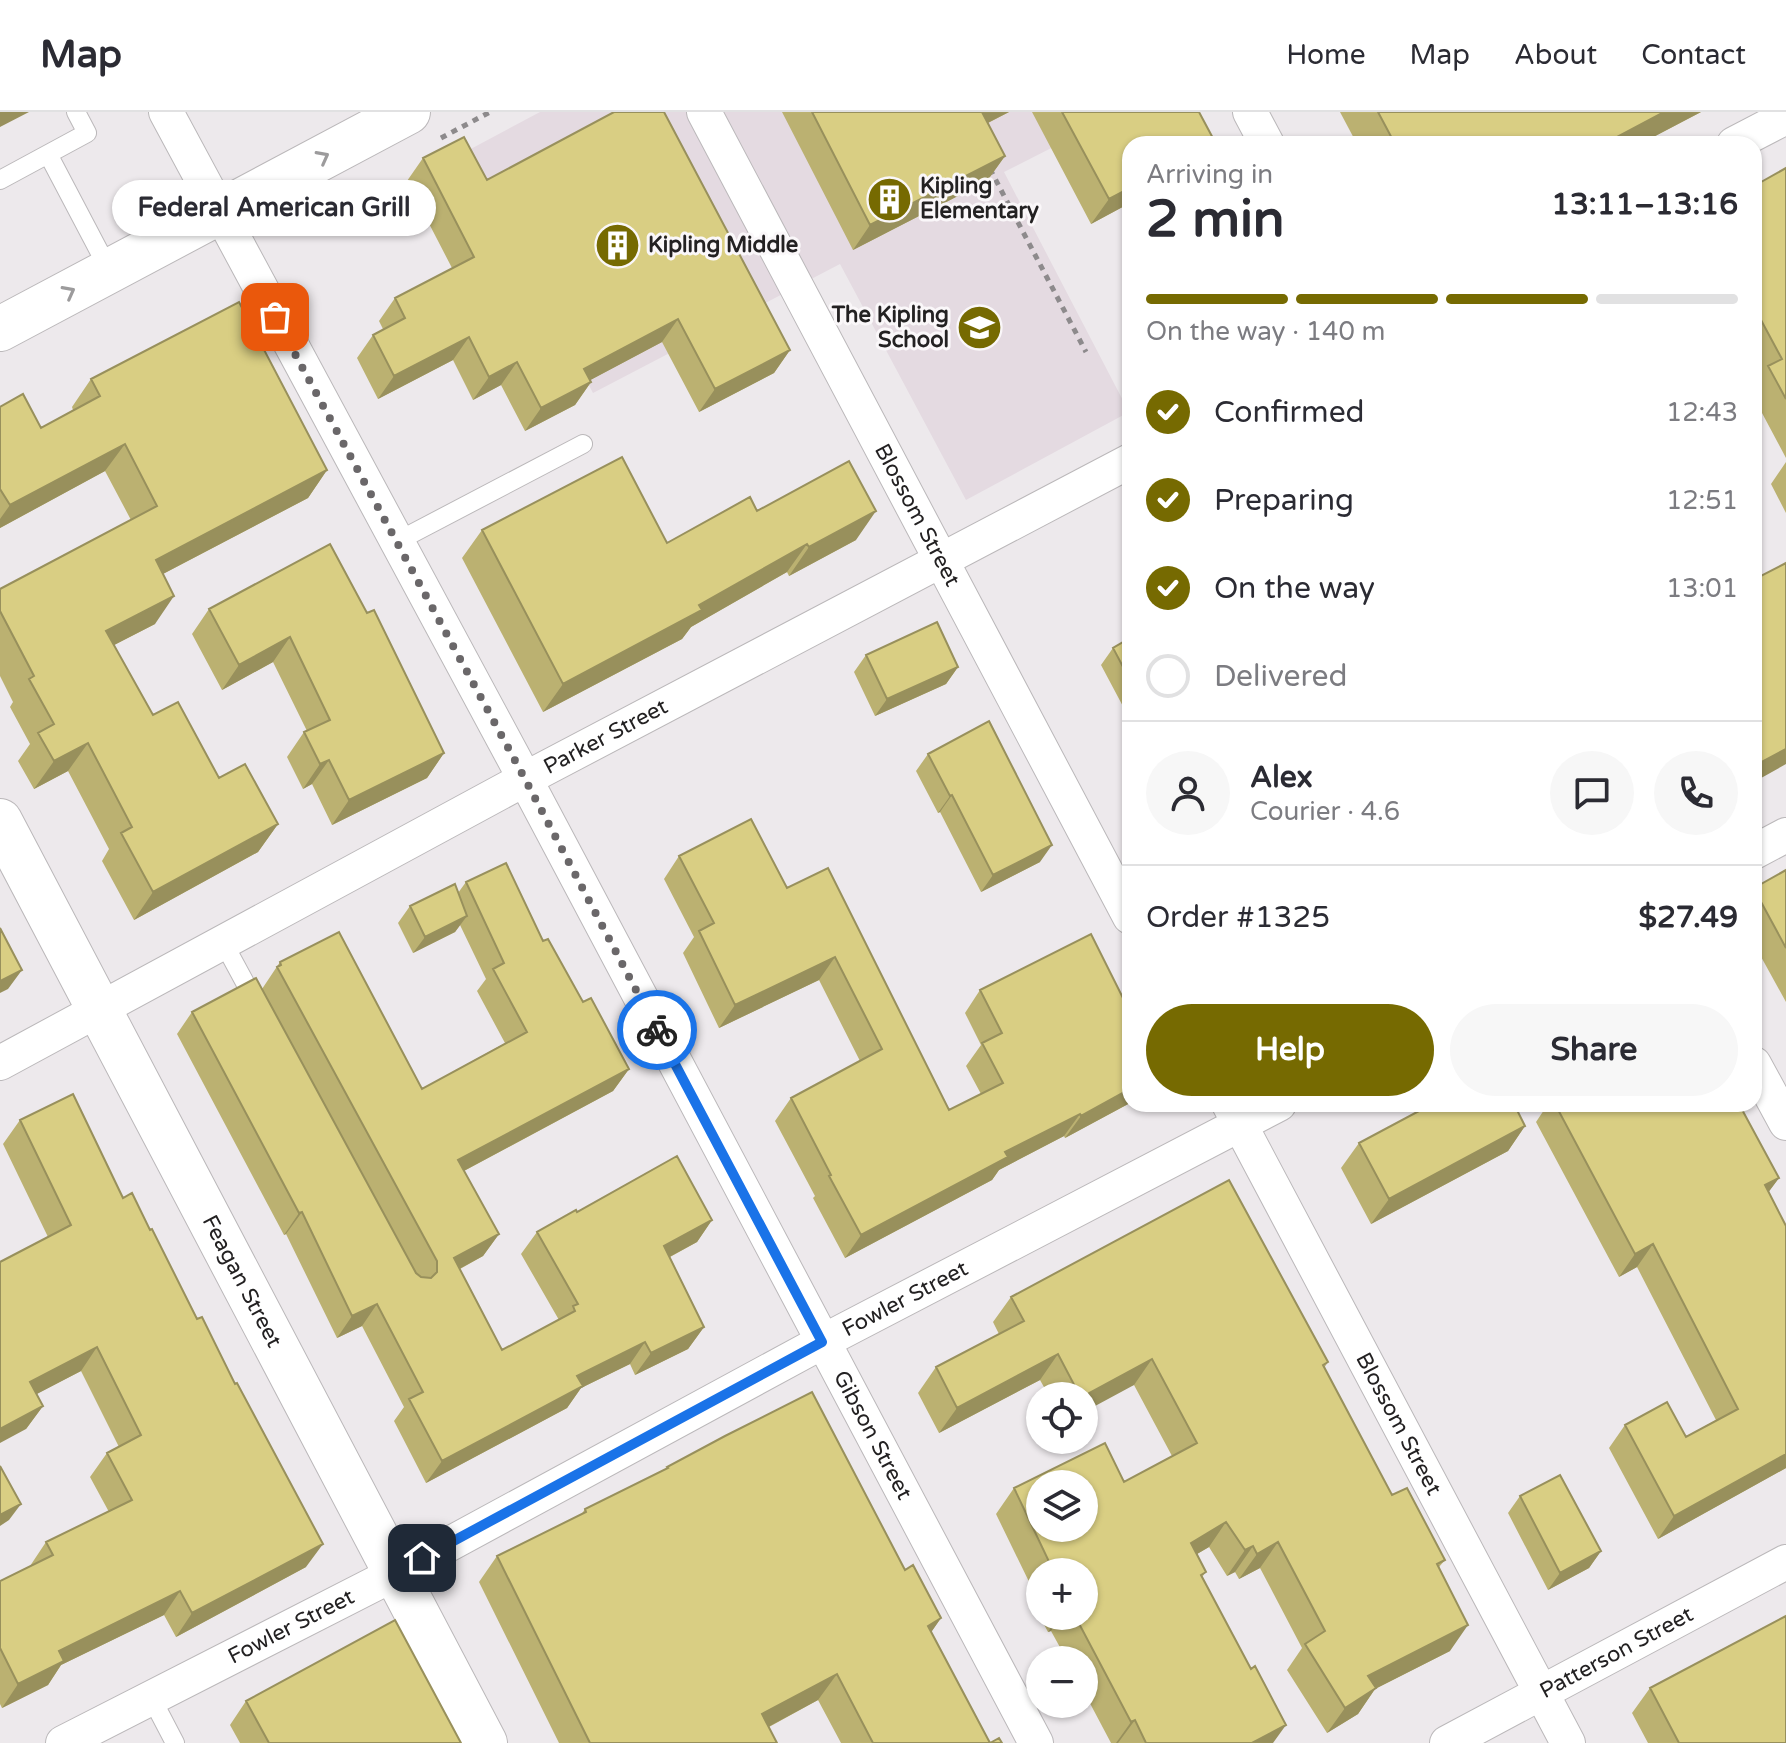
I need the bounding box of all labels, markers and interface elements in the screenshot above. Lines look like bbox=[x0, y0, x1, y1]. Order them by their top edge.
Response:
text: Map bbox=[40, 32, 122, 78]
text: Home bbox=[1286, 38, 1366, 72]
text: Map bbox=[1410, 38, 1470, 72]
text: About bbox=[1514, 38, 1597, 72]
text: Contact bbox=[1641, 38, 1746, 72]
one-way arrow bbox=[315, 151, 330, 166]
text: Arriving in bbox=[1146, 159, 1273, 190]
place label: Kipling Elementary bbox=[920, 173, 1039, 224]
building icon: Kipling Elementary bbox=[865, 175, 913, 223]
callout: Federal American Grill bbox=[113, 181, 437, 237]
text: 13:11–13:16 bbox=[1551, 186, 1738, 223]
text: 2 min bbox=[1146, 188, 1285, 251]
text: Federal American Grill bbox=[138, 192, 410, 223]
building icon: Kipling Middle bbox=[593, 221, 641, 269]
place label: Kipling Middle bbox=[648, 232, 798, 258]
pin bbox=[241, 283, 309, 351]
one-way arrow bbox=[60, 286, 75, 301]
icon: bag bbox=[253, 295, 297, 339]
place label: The Kipling School bbox=[831, 302, 949, 353]
school or university icon: The Kipling School bbox=[956, 304, 1004, 352]
text: On the way · 140 m bbox=[1146, 316, 1385, 347]
icon: check bbox=[1146, 390, 1190, 434]
text: Confirmed bbox=[1214, 394, 1365, 431]
text: 12:43 bbox=[1666, 397, 1738, 428]
street label: Blossom Street bbox=[869, 439, 966, 591]
icon: check bbox=[1146, 478, 1190, 522]
text: Preparing bbox=[1214, 482, 1354, 519]
text: 12:51 bbox=[1666, 485, 1738, 516]
icon: check bbox=[1146, 566, 1190, 610]
text: On the way bbox=[1214, 570, 1375, 607]
text: 13:01 bbox=[1666, 573, 1738, 604]
text: Delivered bbox=[1214, 658, 1348, 695]
street label: Parker Street bbox=[539, 693, 672, 780]
button: person bbox=[1146, 751, 1230, 835]
button: chat bbox=[1550, 751, 1634, 835]
button: phone bbox=[1654, 751, 1738, 835]
text: Alex bbox=[1250, 759, 1313, 796]
text: Courier · 4.6 bbox=[1250, 796, 1400, 827]
text: Order #1325 bbox=[1146, 899, 1330, 936]
text: $27.49 bbox=[1638, 899, 1738, 936]
courier bbox=[617, 990, 697, 1070]
button: Help bbox=[1146, 1004, 1434, 1096]
button: Share bbox=[1450, 1004, 1738, 1096]
icon: bike bbox=[635, 1008, 679, 1052]
street label: Feagan Street bbox=[197, 1211, 287, 1352]
street label: Fowler Street bbox=[838, 1255, 972, 1342]
street label: Blossom Street bbox=[1350, 1348, 1447, 1499]
street label: Gibson Street bbox=[828, 1366, 918, 1504]
map controls bbox=[1026, 1382, 1098, 1718]
button: locate bbox=[1026, 1382, 1098, 1454]
button: layers bbox=[1026, 1470, 1098, 1542]
pin bbox=[388, 1524, 456, 1592]
icon: home bbox=[400, 1536, 444, 1580]
button: + bbox=[1026, 1558, 1098, 1630]
street label: Fowler Street bbox=[224, 1584, 358, 1670]
street label: Patterson Street bbox=[1535, 1601, 1697, 1704]
button: − bbox=[1026, 1646, 1098, 1718]

